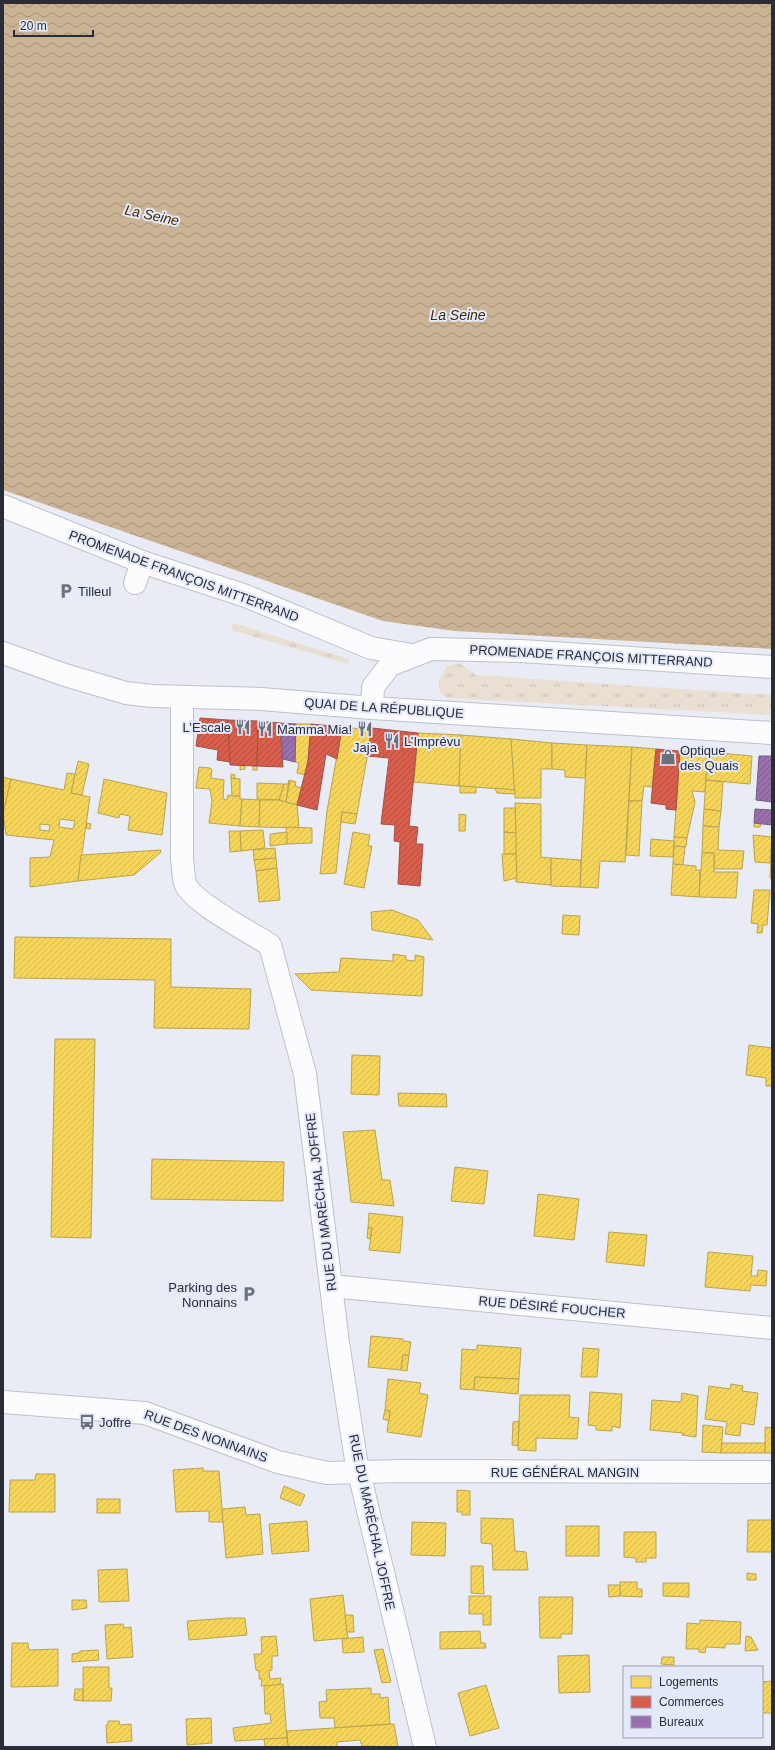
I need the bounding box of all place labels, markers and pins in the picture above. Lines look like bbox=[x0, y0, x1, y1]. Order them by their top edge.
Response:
parking icon: Tilleul bbox=[57, 582, 75, 600]
place label: Tilleul bbox=[78, 584, 112, 599]
restaurant icon: L’Escale bbox=[234, 718, 252, 736]
place label: L’Escale bbox=[183, 720, 231, 735]
restaurant icon: Mamma Mia! bbox=[256, 720, 274, 738]
restaurant icon: Jaja bbox=[356, 720, 374, 738]
place label: Mamma Mia! bbox=[277, 722, 352, 737]
restaurant icon: L’Imprévu bbox=[383, 732, 401, 750]
place label: L’Imprévu bbox=[404, 734, 460, 749]
place label: Jaja bbox=[353, 740, 378, 755]
place label: Optique des Quais bbox=[680, 743, 739, 773]
shop icon: Optique des Quais bbox=[659, 748, 677, 766]
place label: Parking des Nonnains bbox=[168, 1280, 237, 1310]
parking icon: Parking des Nonnains bbox=[240, 1285, 258, 1303]
bus stop icon: Joffre bbox=[78, 1413, 96, 1431]
place label: Joffre bbox=[99, 1415, 131, 1430]

